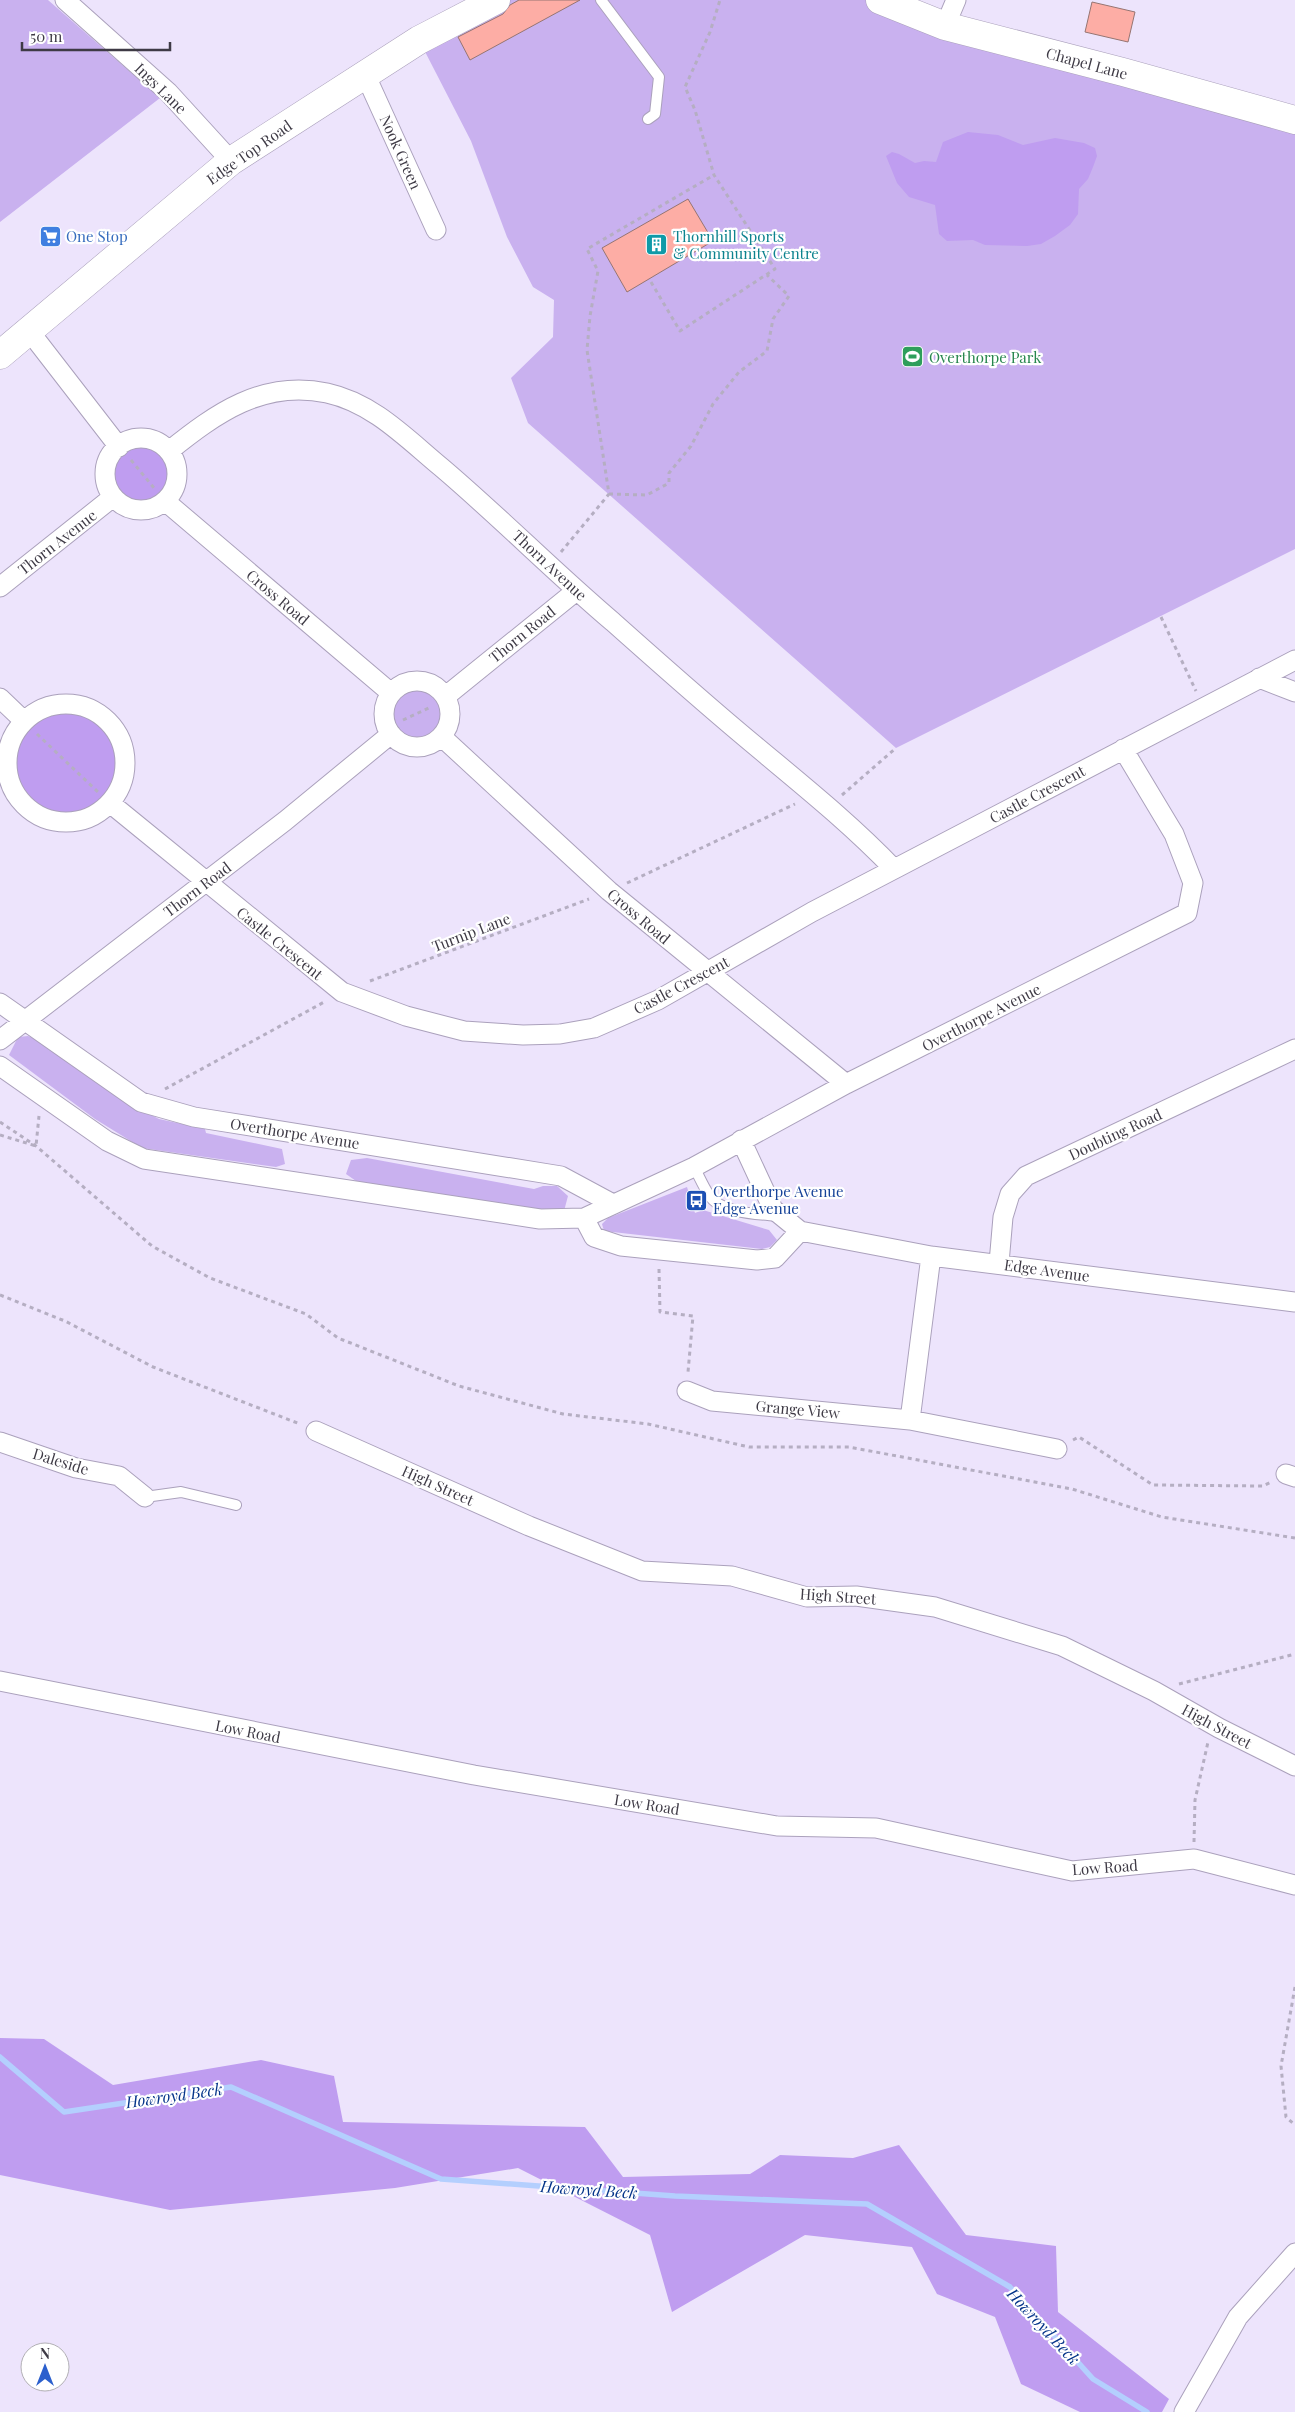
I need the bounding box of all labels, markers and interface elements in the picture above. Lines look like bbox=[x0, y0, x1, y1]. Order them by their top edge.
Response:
scale bar bbox=[22, 20, 170, 52]
text: 50 m bbox=[30, 26, 63, 46]
street label: Chapel Lane bbox=[1044, 42, 1130, 84]
street label: Ings Lane bbox=[131, 58, 191, 118]
street label: Nook Green bbox=[376, 112, 426, 192]
street label: Edge Top Road bbox=[202, 115, 296, 189]
supermarket icon: One Stop bbox=[38, 224, 62, 248]
place label: One Stop bbox=[66, 226, 128, 246]
place label: Thornhill Sports & Community Centre bbox=[673, 226, 819, 263]
building icon: Thornhill Sports & Community Centre bbox=[645, 233, 669, 257]
sports icon: Overthorpe Park bbox=[901, 345, 925, 369]
place label: Overthorpe Park bbox=[929, 347, 1042, 367]
street label: Thorn Avenue bbox=[14, 505, 100, 579]
street label: Thorn Avenue bbox=[509, 525, 591, 605]
street label: Cross Road bbox=[242, 565, 314, 629]
street label: Thorn Road bbox=[485, 601, 560, 667]
street label: Castle Crescent bbox=[986, 760, 1089, 828]
street label: Thorn Road bbox=[159, 857, 235, 921]
street label: Cross Road bbox=[603, 884, 675, 948]
street label: Castle Crescent bbox=[233, 902, 328, 984]
street label: Turnip Lane bbox=[429, 908, 513, 956]
street label: Castle Crescent bbox=[630, 951, 733, 1019]
street label: Overthorpe Avenue bbox=[918, 978, 1044, 1056]
street label: Doubting Road bbox=[1065, 1104, 1165, 1164]
street label: Overthorpe Avenue bbox=[229, 1113, 361, 1153]
place label: Overthorpe Avenue Edge Avenue bbox=[713, 1181, 844, 1218]
bus stop icon: Overthorpe Avenue Edge Avenue bbox=[685, 1188, 709, 1212]
street label: Edge Avenue bbox=[1003, 1254, 1091, 1286]
street label: Grange View bbox=[755, 1395, 841, 1423]
street label: Daleside bbox=[31, 1443, 91, 1479]
street label: High Street bbox=[399, 1460, 478, 1510]
street label: High Street bbox=[799, 1583, 878, 1609]
street label: High Street bbox=[1179, 1699, 1256, 1753]
street label: Low Road bbox=[214, 1715, 283, 1747]
street label: Low Road bbox=[613, 1789, 681, 1819]
street label: Low Road bbox=[1071, 1855, 1139, 1879]
water label: Howroyd Beck bbox=[123, 2078, 224, 2112]
water label: Howroyd Beck bbox=[539, 2175, 638, 2203]
water label: Howroyd Beck bbox=[1002, 2283, 1085, 2369]
north arrow bbox=[20, 2342, 70, 2392]
text: N bbox=[40, 2344, 50, 2363]

